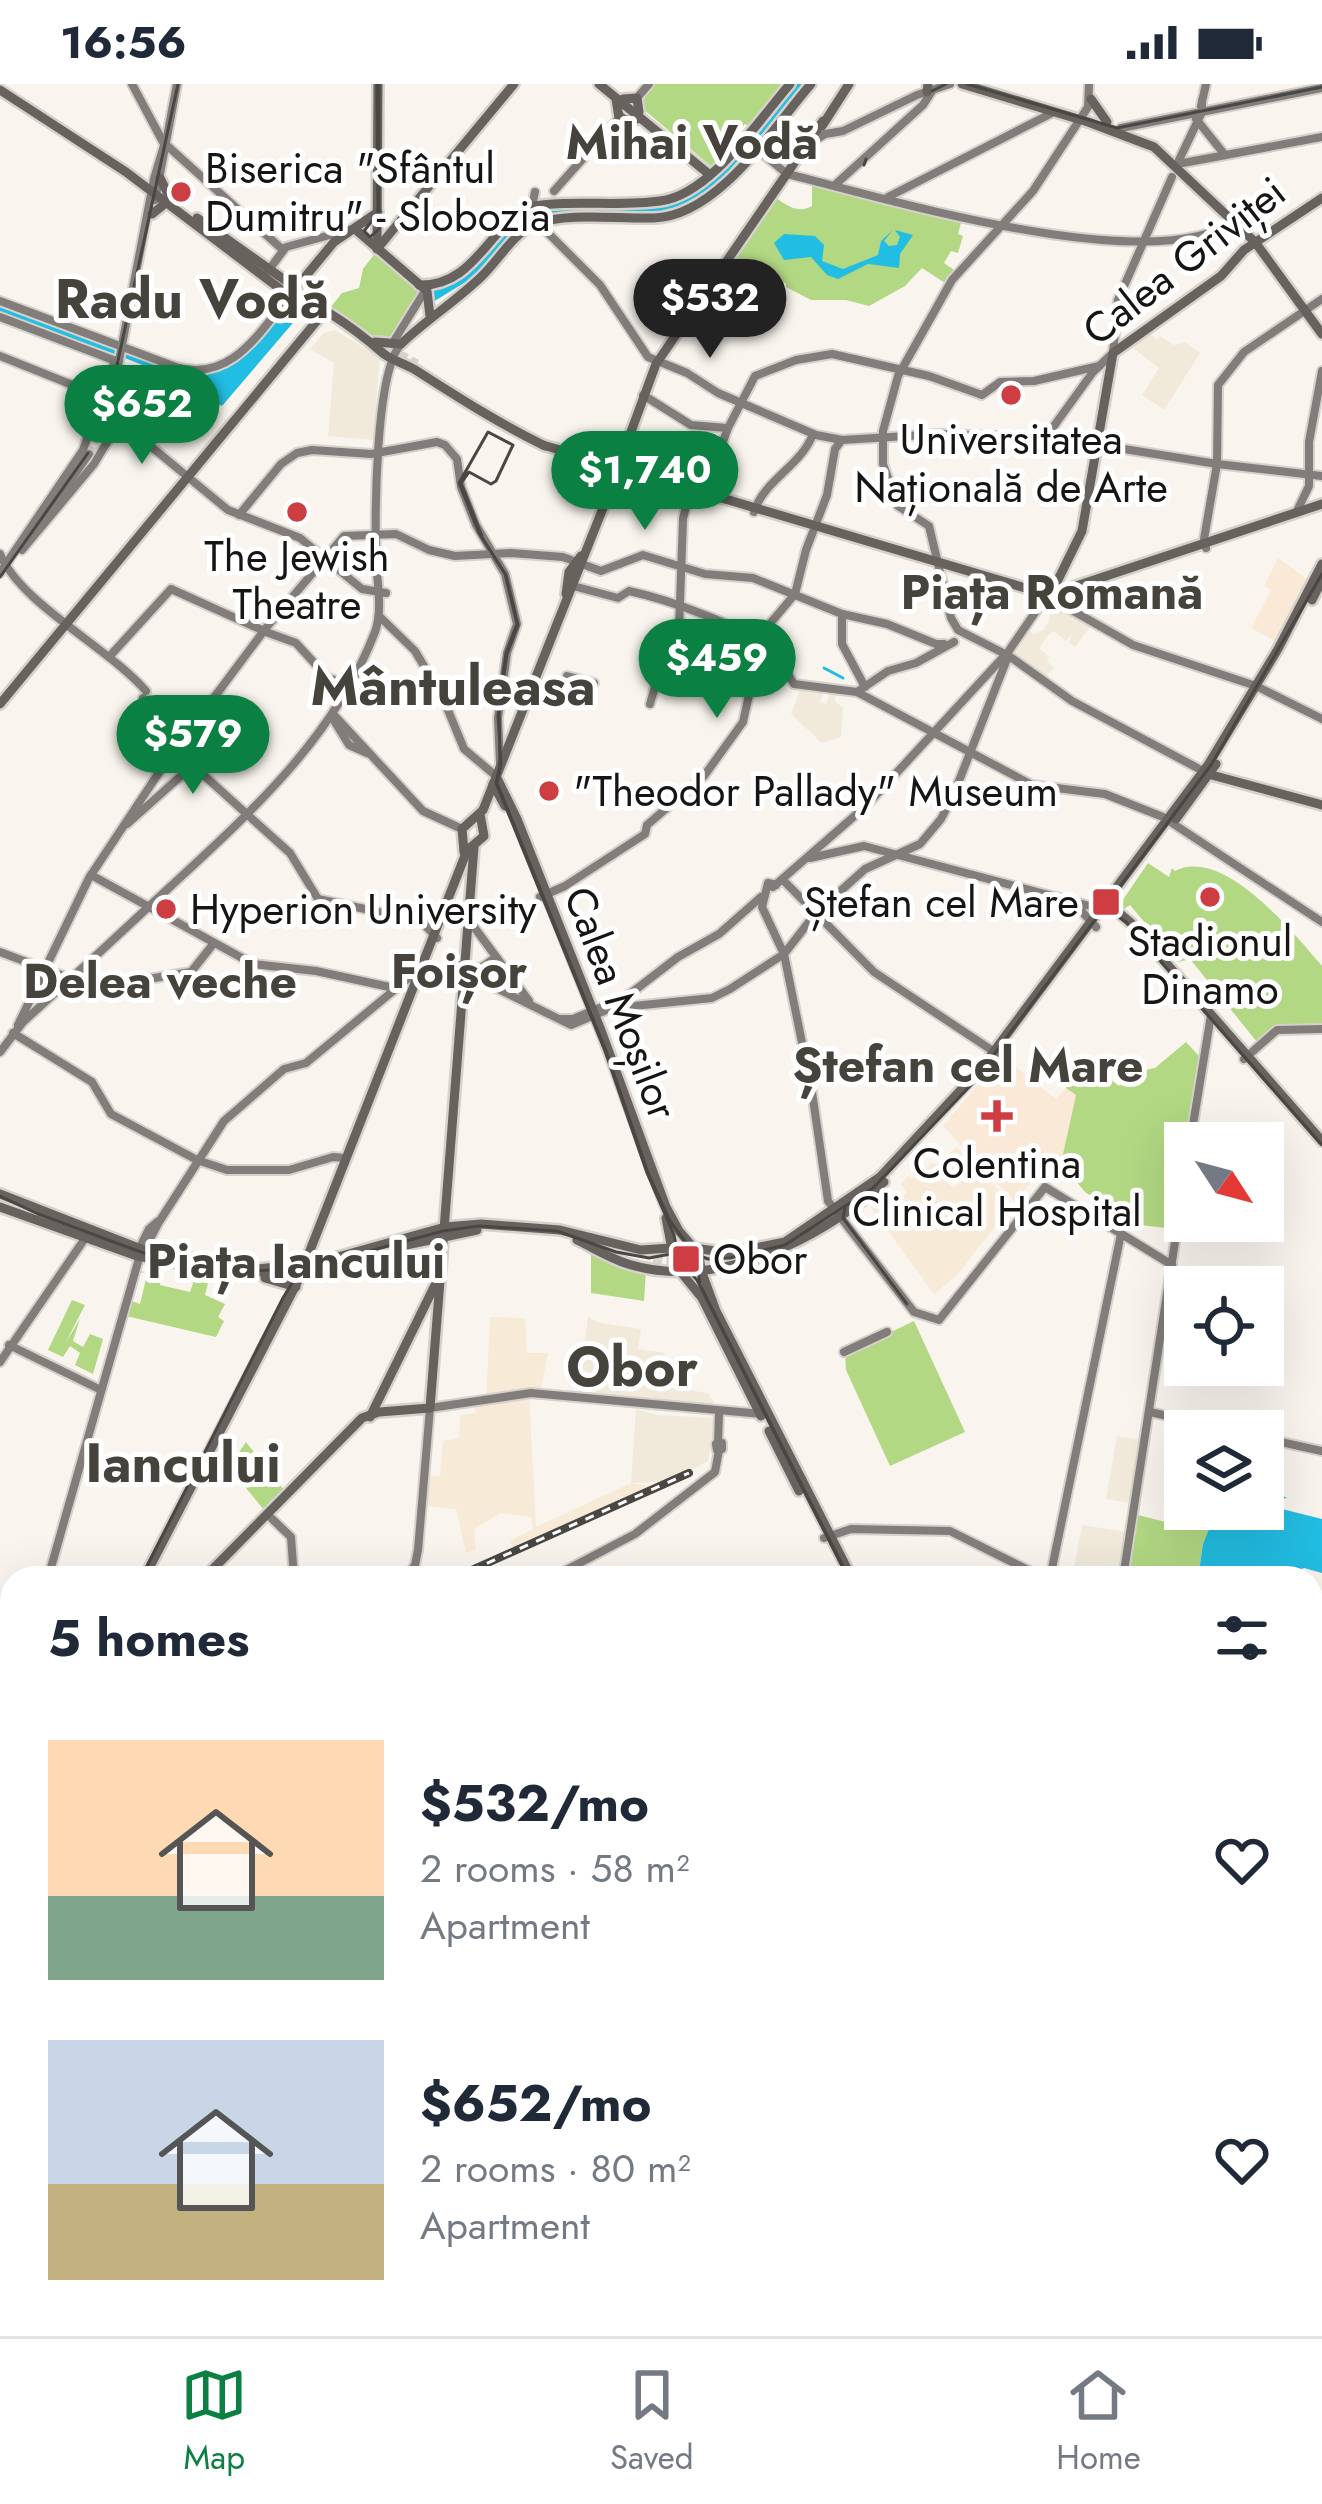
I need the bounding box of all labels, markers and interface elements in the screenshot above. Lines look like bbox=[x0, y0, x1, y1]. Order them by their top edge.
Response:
text: 16:56 bbox=[60, 10, 187, 75]
district label: Mihai Vodă bbox=[566, 108, 818, 177]
place label: Biserica "Sfântul Dumitru" - Slobozia bbox=[205, 138, 550, 247]
street label: Calea Griviței bbox=[1069, 162, 1299, 360]
marker: Biserica "Sfântul Dumitru" - Slobozia bbox=[168, 179, 194, 205]
pin: $532 bbox=[639, 259, 781, 361]
district label: Radu Vodă bbox=[55, 260, 329, 338]
text: $532 bbox=[660, 269, 760, 326]
pin: $652 bbox=[71, 365, 213, 467]
text: $652 bbox=[91, 375, 193, 432]
marker: Universitatea Națională de Arte bbox=[998, 382, 1024, 408]
place label: Universitatea Națională de Arte bbox=[854, 409, 1168, 518]
pin: $1,740 bbox=[547, 431, 743, 533]
text: $1,740 bbox=[578, 441, 712, 498]
marker: The Jewish Theatre bbox=[284, 499, 310, 525]
place label: The Jewish Theatre bbox=[204, 526, 390, 635]
district label: Piața Romană bbox=[901, 558, 1203, 627]
pin: $459 bbox=[646, 619, 788, 721]
text: $459 bbox=[666, 629, 768, 686]
district label: Mântuleasa bbox=[310, 647, 596, 725]
pin: $579 bbox=[122, 695, 264, 797]
text: $579 bbox=[143, 705, 243, 762]
place label: "Theodor Pallady" Museum bbox=[573, 761, 1058, 822]
marker: "Theodor Pallady" Museum bbox=[536, 778, 562, 804]
place label: Ștefan cel Mare bbox=[804, 872, 1079, 933]
street label: Calea Moșilor bbox=[549, 878, 694, 1129]
place label: Hyperion University bbox=[190, 879, 537, 940]
marker: Stadionul Dinamo bbox=[1197, 884, 1223, 910]
marker: Ștefan cel Mare bbox=[1090, 886, 1122, 918]
marker: Hyperion University bbox=[153, 896, 179, 922]
place label: Stadionul Dinamo bbox=[1128, 911, 1292, 1020]
district label: Foișor bbox=[391, 937, 528, 1006]
district label: Delea veche bbox=[23, 947, 297, 1016]
district label: Ștefan cel Mare bbox=[793, 1031, 1143, 1100]
marker: Colentina Clinical Hospital bbox=[981, 1100, 1013, 1132]
north arrow bbox=[1164, 1122, 1284, 1242]
map controls bbox=[1164, 1122, 1284, 1530]
place label: Colentina Clinical Hospital bbox=[852, 1133, 1142, 1242]
district label: Piața Iancului bbox=[147, 1227, 445, 1296]
place label: Obor bbox=[713, 1229, 808, 1290]
marker: Obor bbox=[670, 1243, 702, 1275]
button: locate bbox=[1164, 1266, 1284, 1386]
district label: Obor bbox=[566, 1328, 698, 1406]
button: layers bbox=[1164, 1410, 1284, 1530]
district label: Iancului bbox=[85, 1424, 281, 1502]
text: 5 homes bbox=[48, 1601, 250, 1675]
icon: filters bbox=[1209, 1605, 1275, 1671]
text: $532/mo bbox=[420, 1766, 649, 1840]
icon: home bbox=[144, 1788, 288, 1932]
icon: heart bbox=[1209, 1827, 1275, 1893]
text: 2 rooms · 58 m² bbox=[420, 1840, 689, 1897]
text: Apartment bbox=[420, 1897, 590, 1954]
text: $652/mo bbox=[420, 2066, 652, 2140]
icon: home bbox=[144, 2088, 288, 2232]
icon: heart bbox=[1209, 2127, 1275, 2193]
text: 2 rooms · 80 m² bbox=[420, 2140, 691, 2197]
text: Apartment bbox=[420, 2197, 590, 2254]
tab: Map bbox=[181, 2362, 247, 2481]
tab: Saved bbox=[610, 2362, 694, 2481]
tab: Home bbox=[1056, 2362, 1141, 2481]

